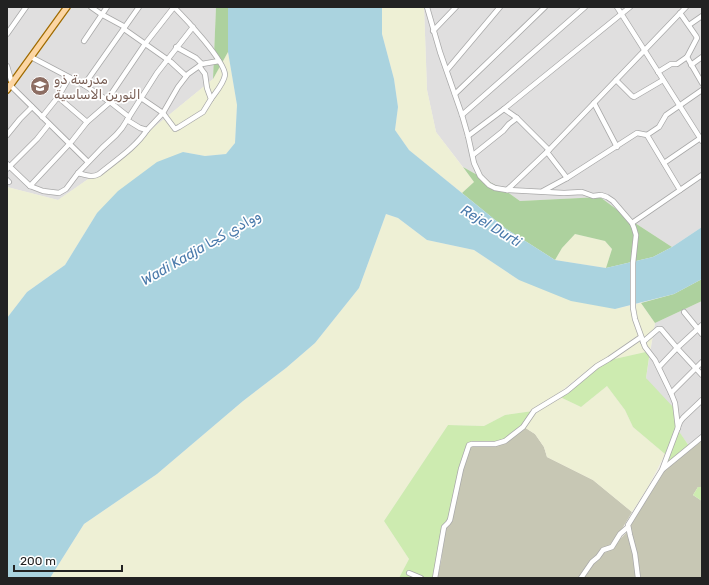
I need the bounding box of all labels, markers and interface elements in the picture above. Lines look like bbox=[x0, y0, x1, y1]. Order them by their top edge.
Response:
place label: مدرسة ذو النورين الاساسية bbox=[54, 72, 140, 103]
school or university icon: مدرسة ذو النورين الاساسية bbox=[29, 75, 51, 97]
water label: Rejel Durti bbox=[458, 201, 525, 251]
water label: Wadi Kadja ووادي كجا bbox=[138, 207, 264, 290]
scale bar bbox=[14, 547, 122, 573]
text: 200 m bbox=[20, 554, 56, 568]

